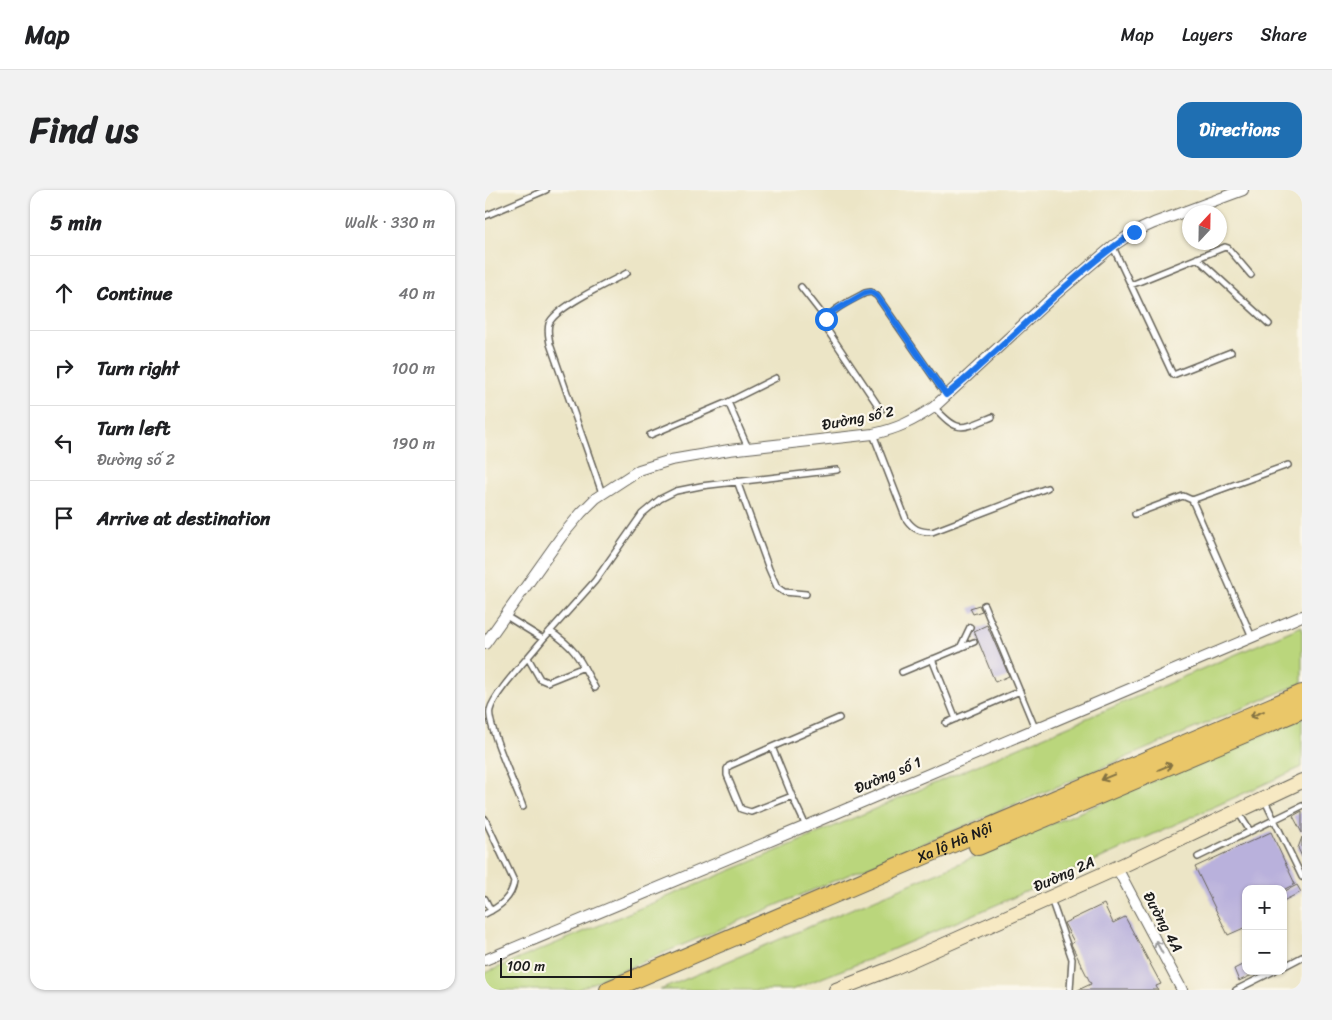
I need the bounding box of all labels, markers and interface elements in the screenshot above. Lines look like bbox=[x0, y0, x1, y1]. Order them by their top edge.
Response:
text: Map bbox=[25, 14, 69, 56]
text: Map bbox=[1121, 19, 1154, 51]
text: Layers bbox=[1182, 19, 1233, 51]
text: Share bbox=[1261, 19, 1307, 51]
text: Find us bbox=[30, 99, 138, 161]
button: Directions bbox=[1177, 102, 1302, 158]
text: 5 min bbox=[50, 204, 102, 242]
north arrow bbox=[1182, 205, 1227, 250]
text: Walk · 330 m bbox=[345, 208, 435, 237]
route end bbox=[1123, 221, 1146, 244]
text: Continue bbox=[97, 277, 173, 310]
icon: ahead bbox=[50, 279, 78, 307]
text: 40 m bbox=[398, 279, 435, 308]
route start bbox=[815, 308, 838, 331]
text: Turn right bbox=[97, 352, 179, 385]
icon: right bbox=[50, 354, 78, 382]
text: 100 m bbox=[391, 354, 435, 383]
street label: Đường số 2 bbox=[820, 398, 897, 438]
text: Turn left bbox=[97, 412, 170, 445]
icon: left bbox=[50, 429, 78, 457]
text: 190 m bbox=[392, 429, 435, 458]
text: Đường số 2 bbox=[97, 445, 175, 474]
text: Arrive at destination bbox=[97, 502, 270, 535]
icon: arrive bbox=[50, 504, 78, 532]
one-way arrow bbox=[1250, 709, 1265, 719]
street label: Đường số 1 bbox=[850, 749, 926, 801]
one-way arrow bbox=[1157, 761, 1172, 771]
one-way arrow bbox=[1101, 773, 1116, 783]
street label: Xa lộ Hà Nội bbox=[912, 814, 998, 870]
street label: Đường 2A bbox=[1029, 849, 1099, 899]
map controls bbox=[1242, 885, 1287, 975]
button: + bbox=[1242, 885, 1287, 930]
street label: Đường 4A bbox=[1136, 887, 1190, 957]
button: − bbox=[1242, 930, 1287, 975]
one-way arrow bbox=[1154, 940, 1164, 955]
text: 100 m bbox=[507, 954, 545, 979]
scale bar bbox=[500, 955, 633, 978]

